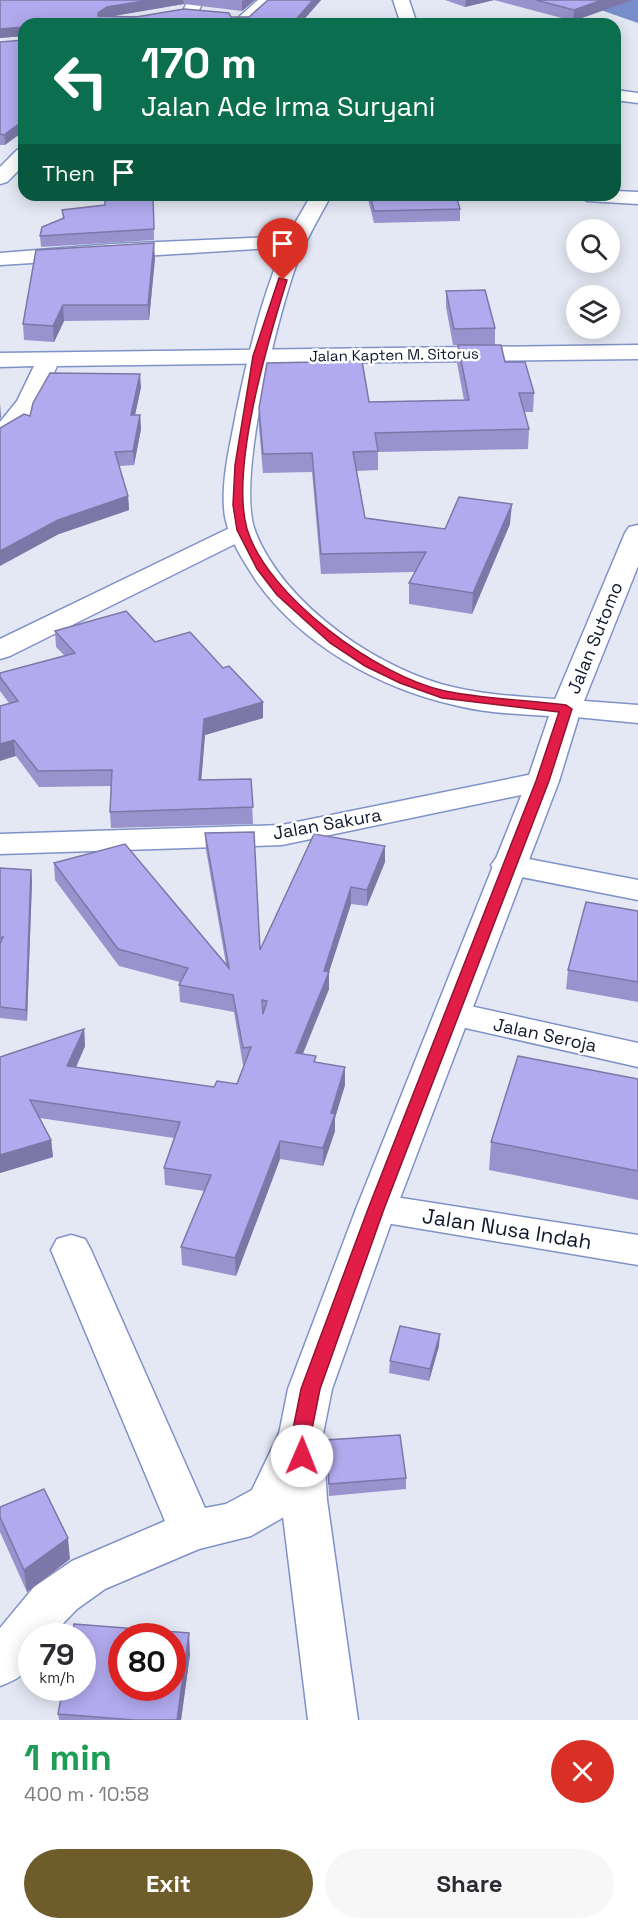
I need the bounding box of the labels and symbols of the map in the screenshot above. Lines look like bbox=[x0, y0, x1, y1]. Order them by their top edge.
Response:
pin bbox=[257, 218, 308, 280]
street label: Jalan Kapten M. Sitorus bbox=[309, 344, 479, 365]
street label: Jalan Sutomo bbox=[562, 578, 627, 697]
street label: Jalan Sakura bbox=[271, 803, 383, 844]
street label: Jalan Seroja bbox=[491, 1012, 599, 1057]
street label: Jalan Nusa Indah bbox=[420, 1202, 594, 1255]
position arrow bbox=[270, 1424, 334, 1488]
speed limit sign: 80 bbox=[108, 1623, 186, 1701]

